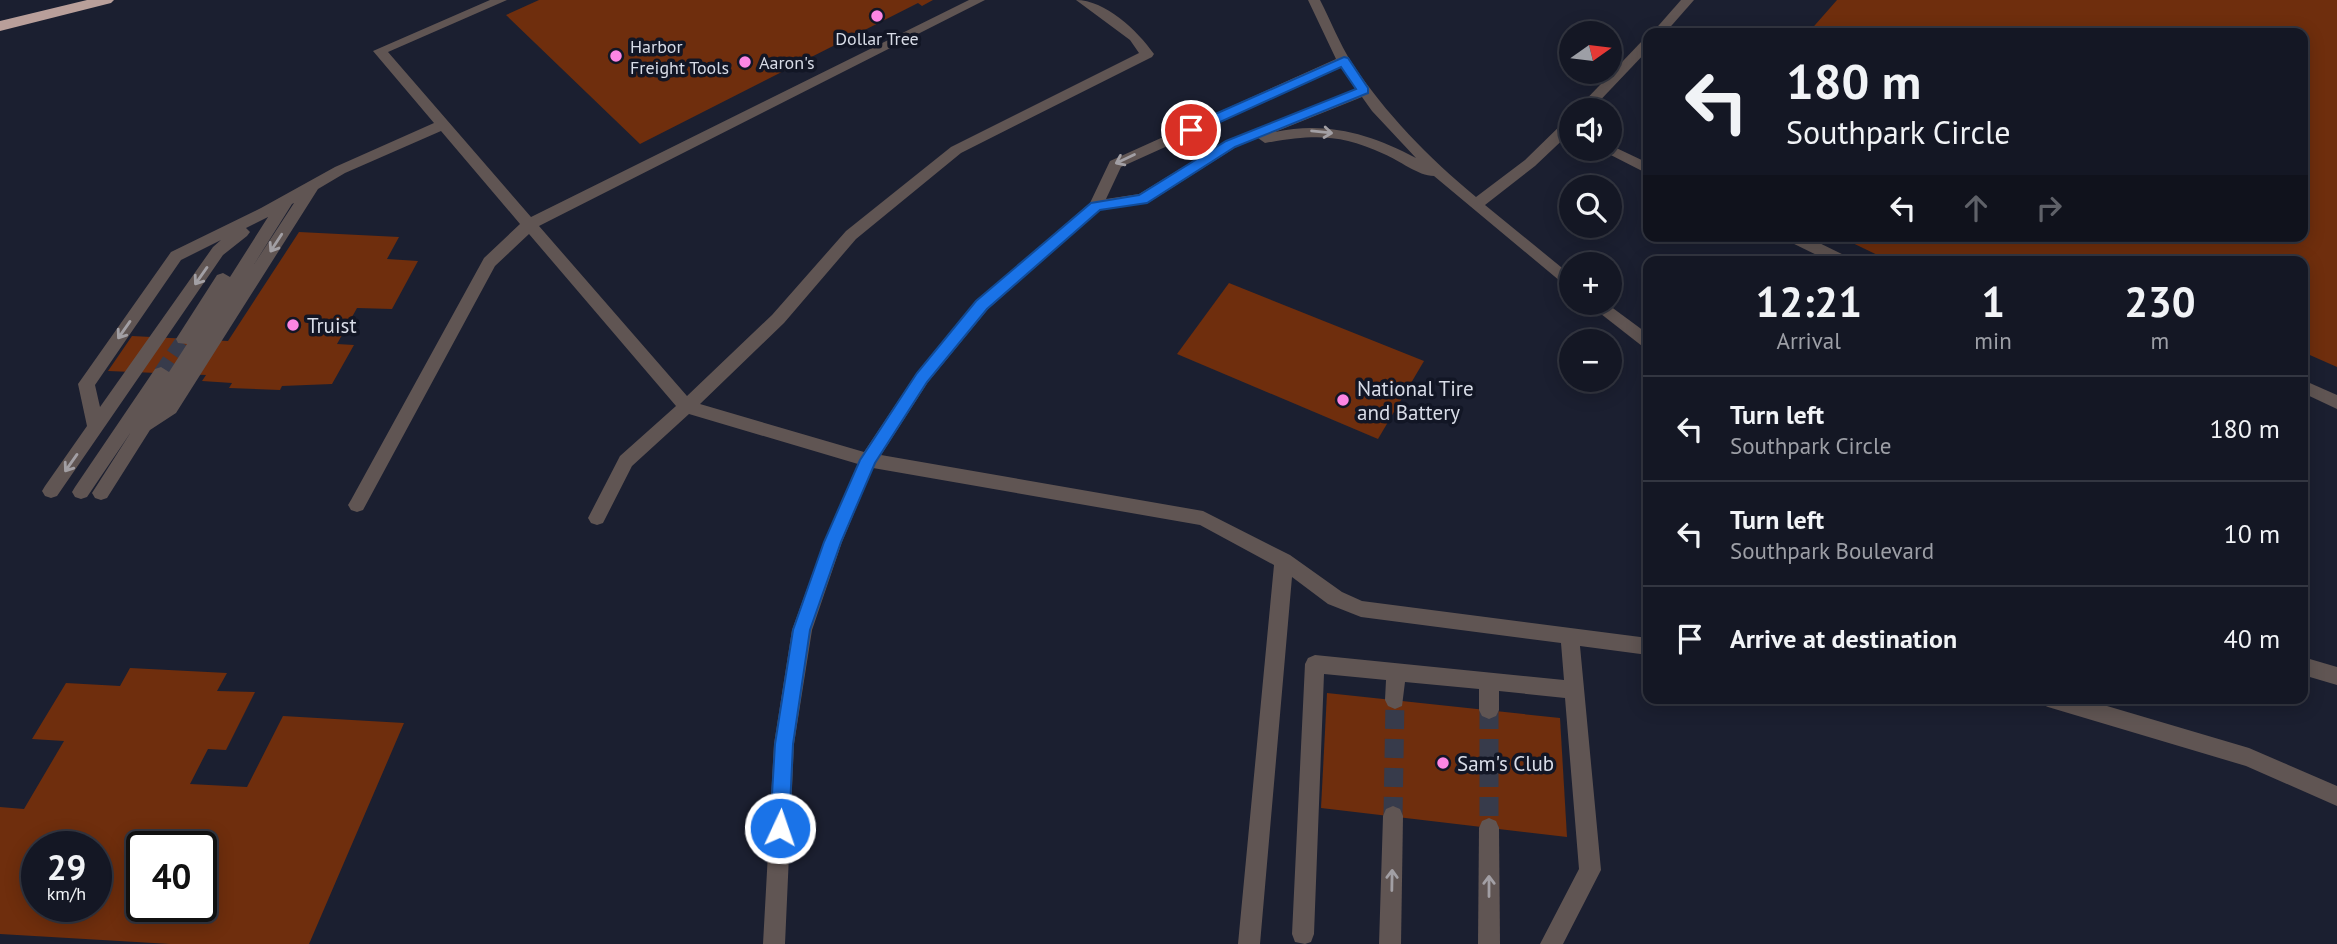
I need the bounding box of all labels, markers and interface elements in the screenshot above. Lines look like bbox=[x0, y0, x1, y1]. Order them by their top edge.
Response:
marker: Dollar Tree bbox=[869, 8, 885, 24]
north arrow bbox=[1559, 21, 1622, 84]
map controls bbox=[1559, 21, 1622, 392]
place label: Dollar Tree bbox=[835, 27, 919, 50]
place label: Harbor Freight Tools bbox=[630, 35, 729, 79]
marker: Harbor Freight Tools bbox=[608, 48, 624, 64]
text: 180 m bbox=[1786, 49, 1921, 113]
place label: Aaron's bbox=[759, 51, 814, 74]
marker: Aaron's bbox=[737, 54, 753, 70]
icon: left bbox=[1671, 56, 1762, 147]
button: sound bbox=[1559, 98, 1622, 161]
pin bbox=[1161, 100, 1221, 160]
icon: arrive bbox=[1172, 111, 1210, 149]
text: Southpark Circle bbox=[1786, 111, 2010, 153]
one-way arrow bbox=[1310, 126, 1333, 139]
one-way arrow bbox=[1115, 153, 1136, 167]
button: search bbox=[1559, 175, 1622, 238]
icon: left bbox=[1884, 189, 1922, 227]
icon: ahead bbox=[1957, 189, 1995, 227]
icon: right bbox=[2030, 189, 2068, 227]
one-way arrow bbox=[269, 232, 283, 252]
button: + bbox=[1559, 252, 1622, 315]
one-way arrow bbox=[194, 266, 208, 285]
text: 12:21 bbox=[1755, 274, 1862, 329]
text: 1 bbox=[1981, 274, 2005, 329]
text: 230 bbox=[2124, 274, 2196, 329]
place label: Truist bbox=[307, 312, 357, 339]
marker: Truist bbox=[285, 317, 301, 333]
one-way arrow bbox=[117, 320, 131, 339]
text: Arrival bbox=[1776, 326, 1841, 355]
text: min bbox=[1974, 326, 2012, 355]
text: m bbox=[2151, 326, 2169, 355]
button: − bbox=[1559, 329, 1622, 392]
place label: National Tire and Battery bbox=[1357, 375, 1474, 426]
marker: National Tire and Battery bbox=[1335, 392, 1351, 408]
text: Turn left bbox=[1730, 398, 1824, 431]
icon: left bbox=[1671, 410, 1709, 448]
text: 180 m bbox=[2209, 412, 2280, 445]
text: Southpark Circle bbox=[1730, 431, 1891, 460]
one-way arrow bbox=[64, 453, 78, 472]
text: Turn left bbox=[1730, 503, 1824, 536]
icon: left bbox=[1671, 515, 1709, 553]
text: 10 m bbox=[2224, 517, 2280, 550]
text: Southpark Boulevard bbox=[1730, 536, 1934, 565]
icon: arrive bbox=[1671, 620, 1709, 658]
text: Arrive at destination bbox=[1730, 622, 1957, 655]
text: 40 m bbox=[2224, 622, 2280, 655]
place label: Sam's Club bbox=[1457, 750, 1554, 777]
marker: Sam's Club bbox=[1435, 755, 1451, 771]
position arrow bbox=[743, 791, 817, 865]
speed limit sign: 40 bbox=[126, 831, 217, 922]
text: 29 bbox=[47, 844, 86, 890]
one-way arrow bbox=[1385, 869, 1398, 892]
one-way arrow bbox=[1482, 875, 1496, 898]
text: km/h bbox=[47, 882, 86, 905]

